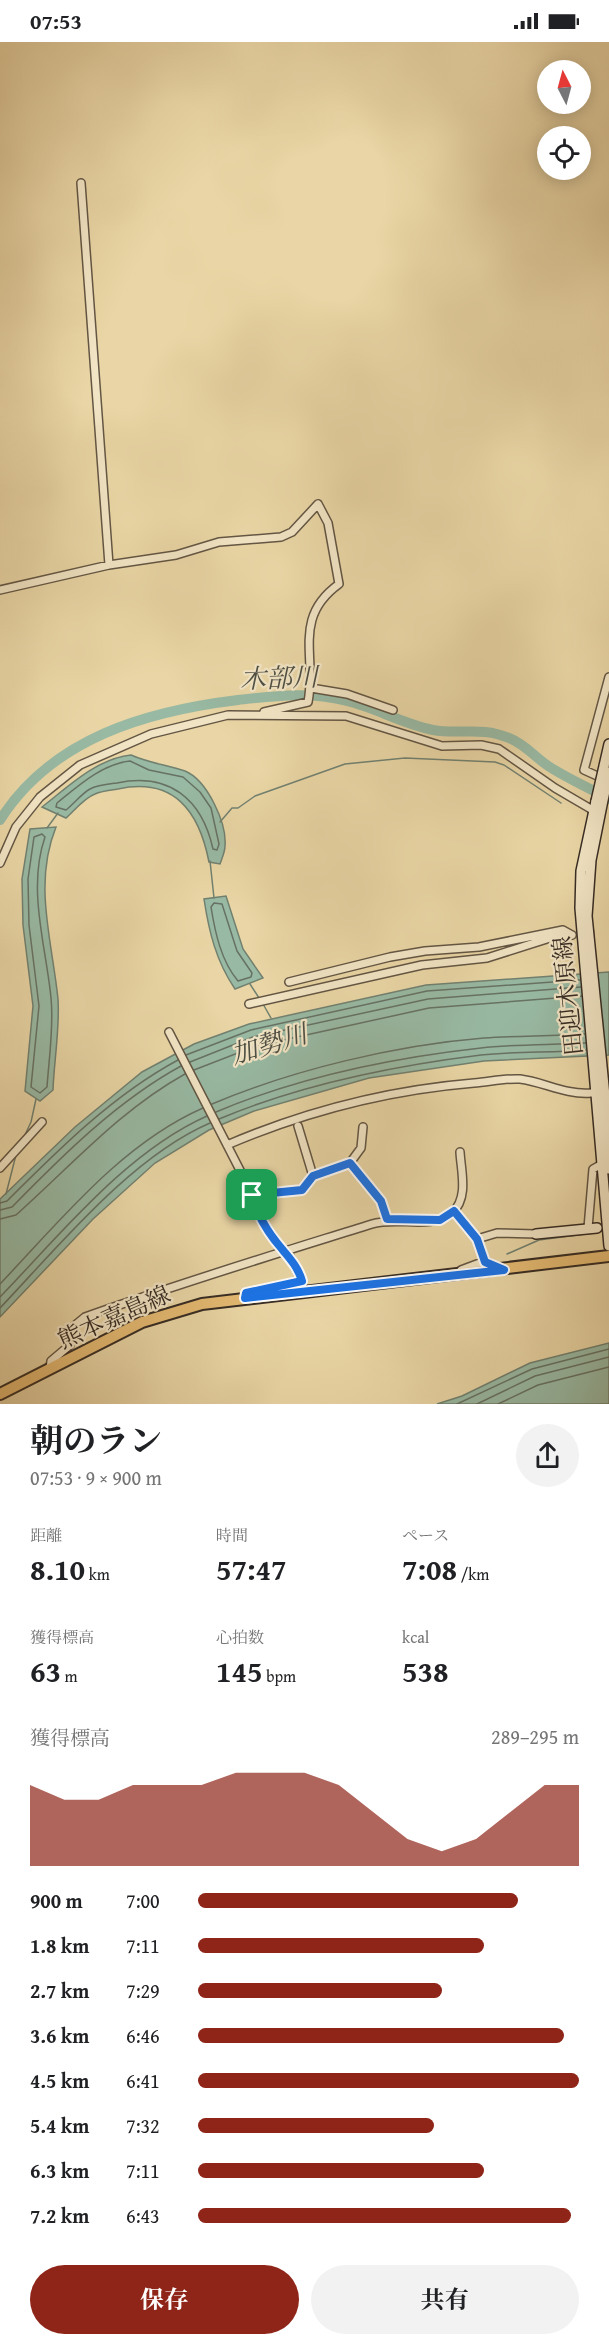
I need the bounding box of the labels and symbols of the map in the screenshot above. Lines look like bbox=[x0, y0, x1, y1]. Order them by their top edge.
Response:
north arrow bbox=[537, 60, 591, 114]
water label: 木部川 bbox=[239, 657, 322, 698]
street label: 田迎木原線 bbox=[544, 935, 591, 1058]
water label: 加勢川 bbox=[226, 1013, 315, 1074]
pin bbox=[226, 1169, 277, 1220]
street label: 熊本嘉島線 bbox=[52, 1276, 176, 1357]

